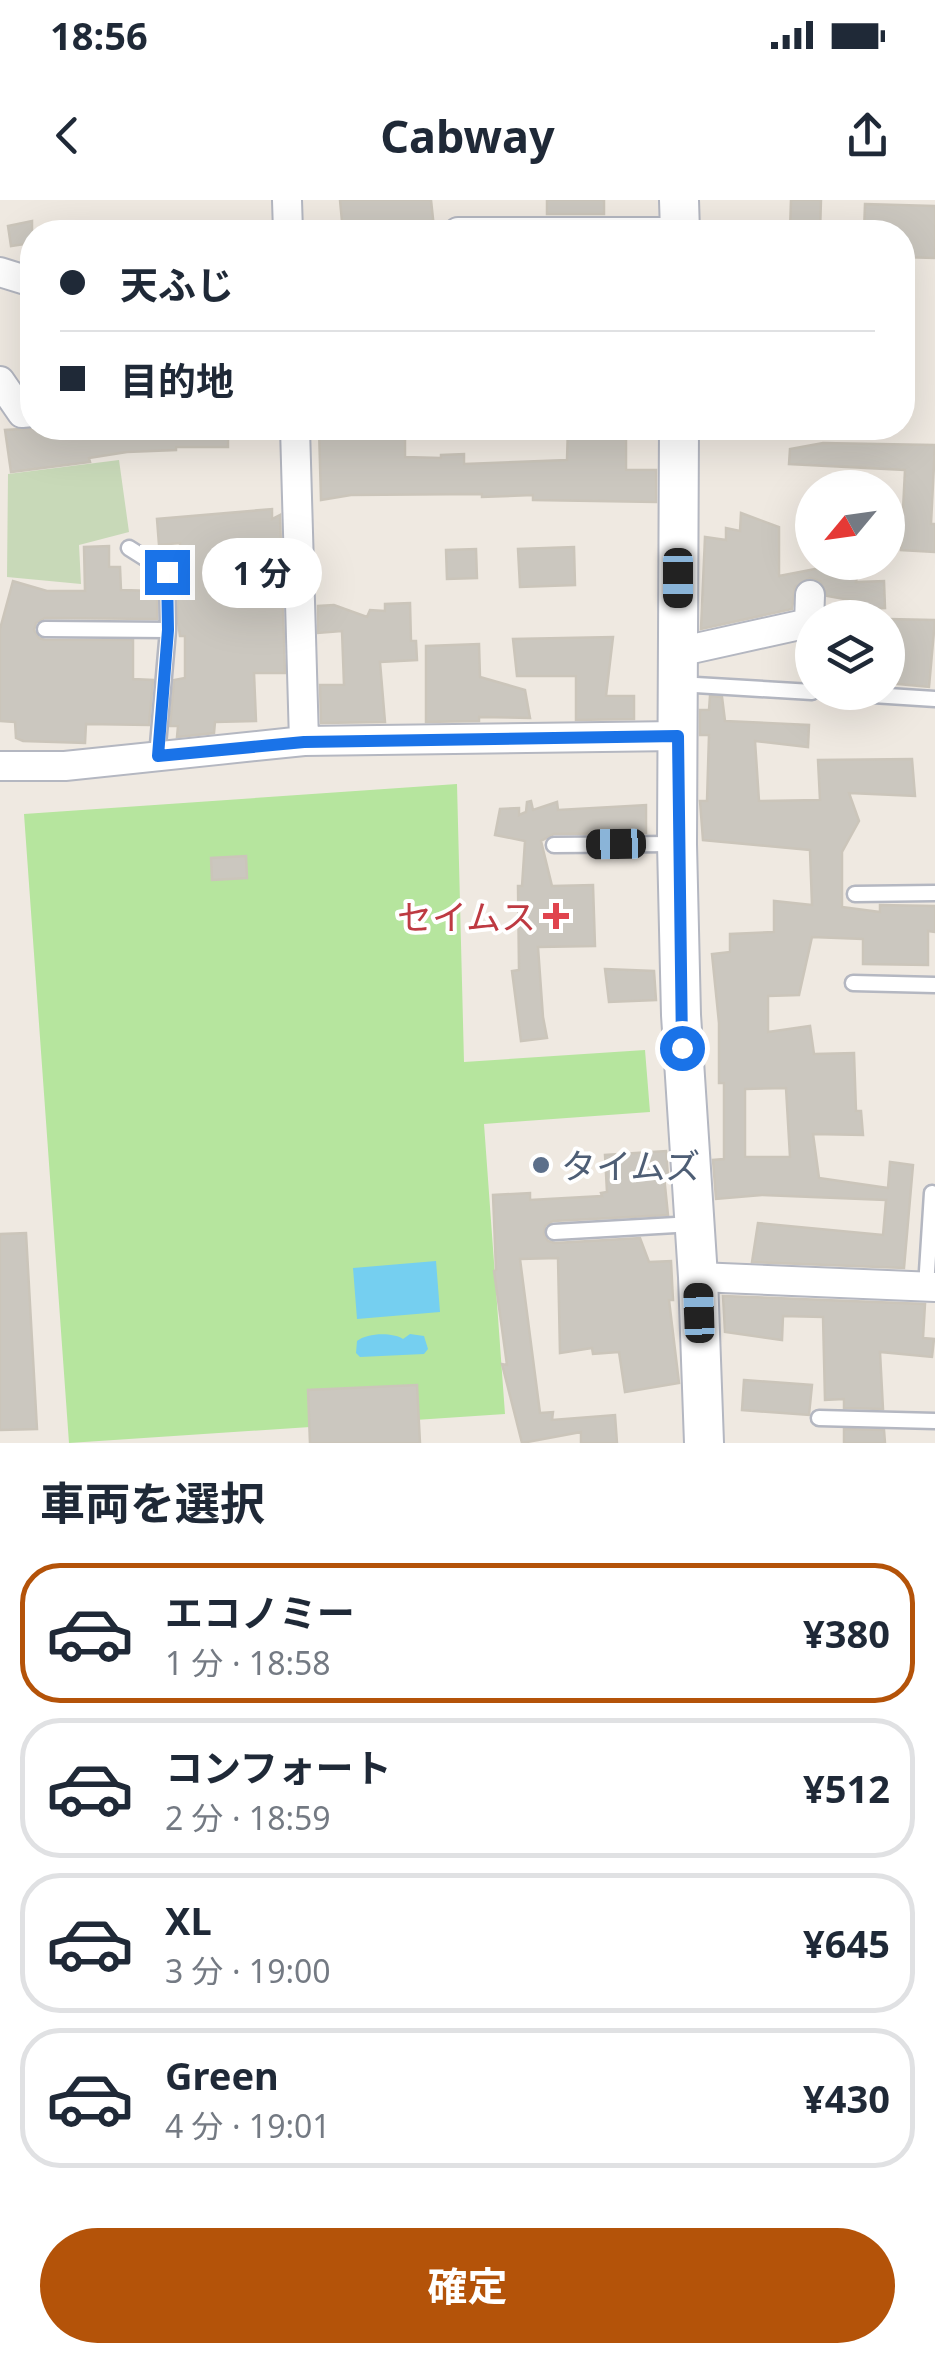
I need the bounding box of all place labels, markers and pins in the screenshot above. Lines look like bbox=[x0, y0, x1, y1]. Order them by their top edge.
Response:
place label: セイムス bbox=[397, 893, 536, 940]
marker: セイムス bbox=[545, 905, 567, 927]
place label: タイムズ bbox=[561, 1142, 700, 1189]
marker: タイムズ bbox=[530, 1154, 552, 1176]

